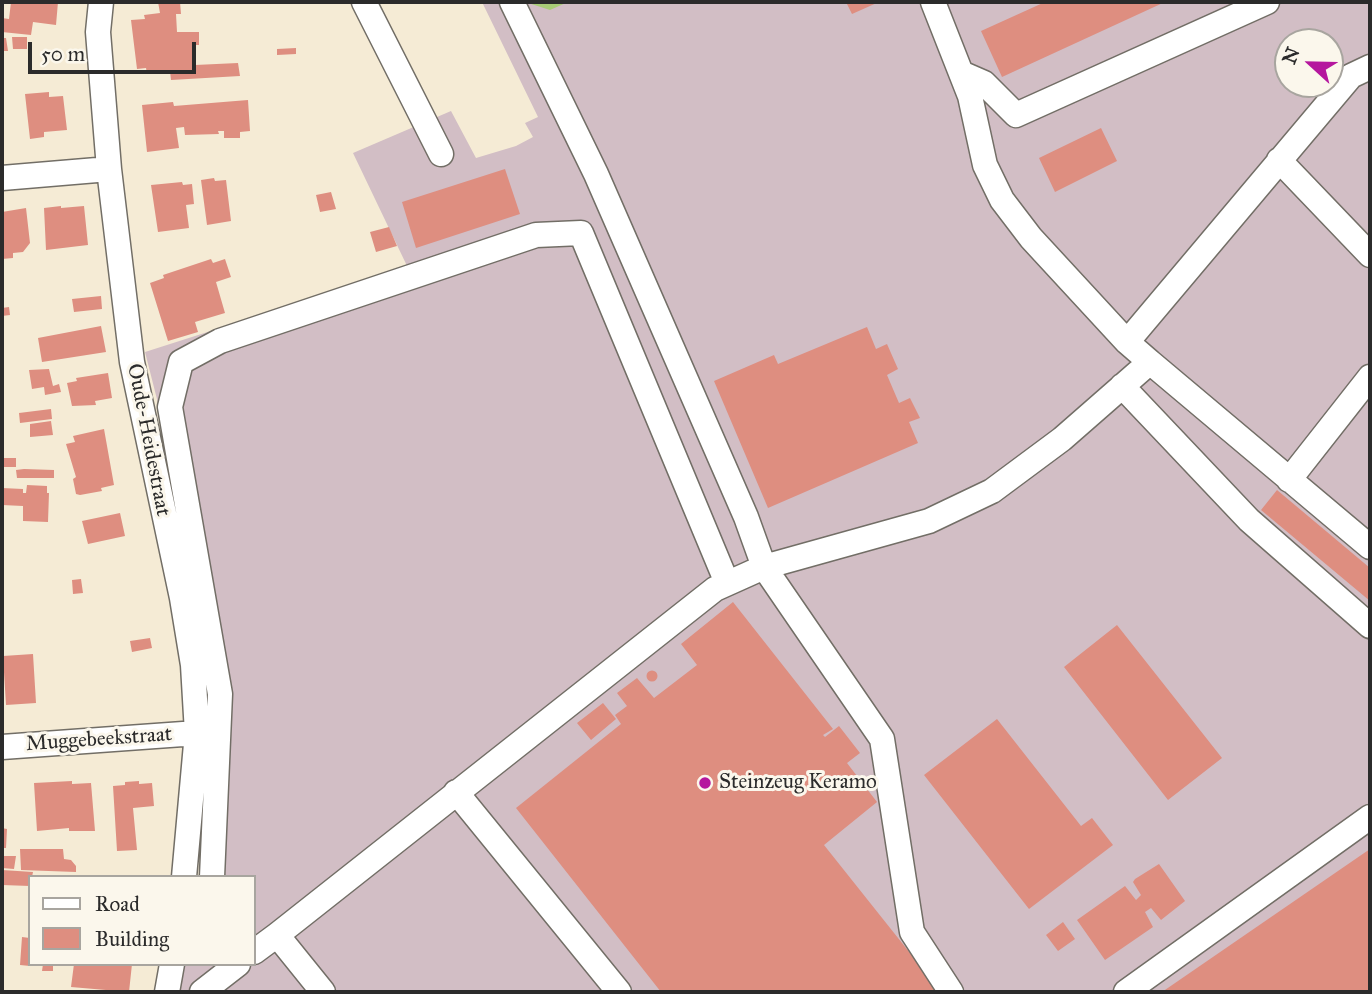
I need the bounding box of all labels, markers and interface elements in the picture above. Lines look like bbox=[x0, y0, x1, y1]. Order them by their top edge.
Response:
scale bar bbox=[32, 28, 200, 72]
north arrow bbox=[1274, 28, 1344, 98]
text: 50 m bbox=[41, 41, 85, 67]
text: N bbox=[1277, 44, 1305, 67]
street label: Oude-Heidestraat bbox=[121, 362, 175, 518]
street label: Muggebeekstraat bbox=[25, 722, 173, 758]
place label: Steinzeug Keramo bbox=[719, 770, 877, 796]
marker: Steinzeug Keramo bbox=[697, 775, 713, 791]
legend bbox=[28, 875, 256, 966]
text: Road bbox=[95, 891, 140, 917]
text: Building bbox=[95, 926, 169, 952]

